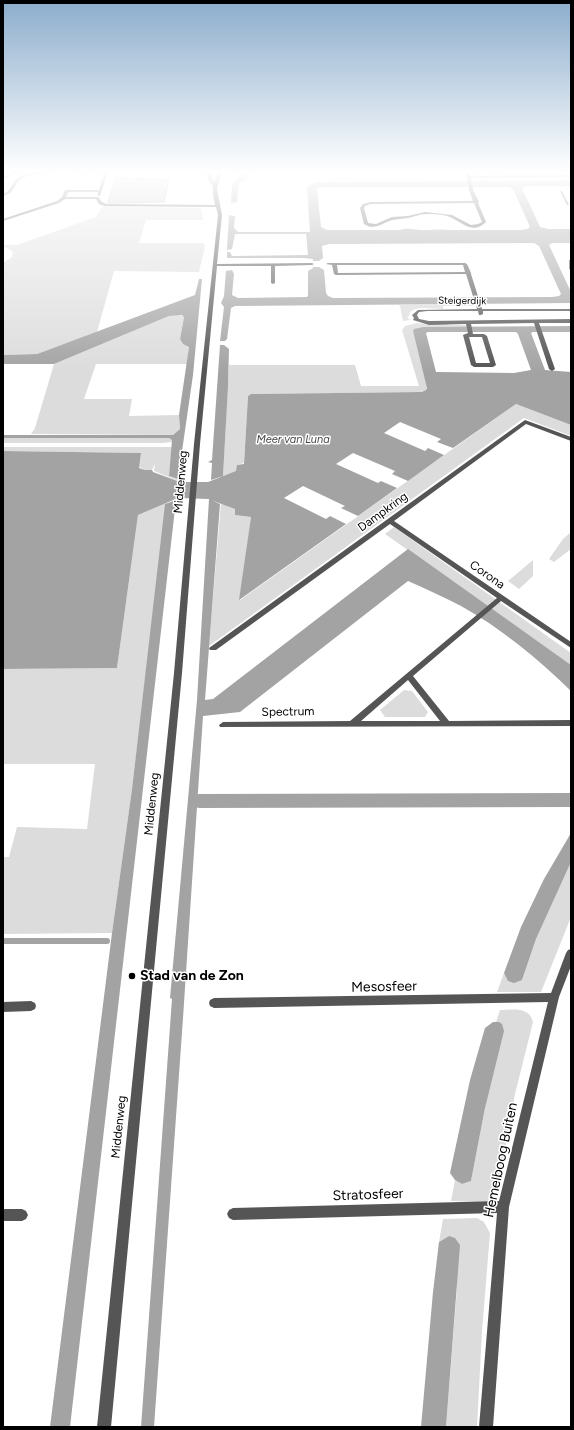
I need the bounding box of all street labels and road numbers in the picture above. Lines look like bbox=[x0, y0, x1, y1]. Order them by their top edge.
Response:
street label: Steigerdijk bbox=[438, 295, 486, 307]
street label: Middenweg bbox=[171, 450, 191, 514]
street label: Dampkring bbox=[355, 489, 411, 535]
street label: Corona bbox=[467, 558, 507, 592]
street label: Spectrum bbox=[261, 704, 315, 720]
street label: Middenweg bbox=[142, 772, 162, 836]
street label: Mesosfeer bbox=[351, 978, 417, 996]
street label: Middenweg bbox=[109, 1095, 129, 1159]
street label: Hemelboog Buiten bbox=[481, 1101, 521, 1219]
street label: Stratosfeer bbox=[332, 1185, 404, 1205]

